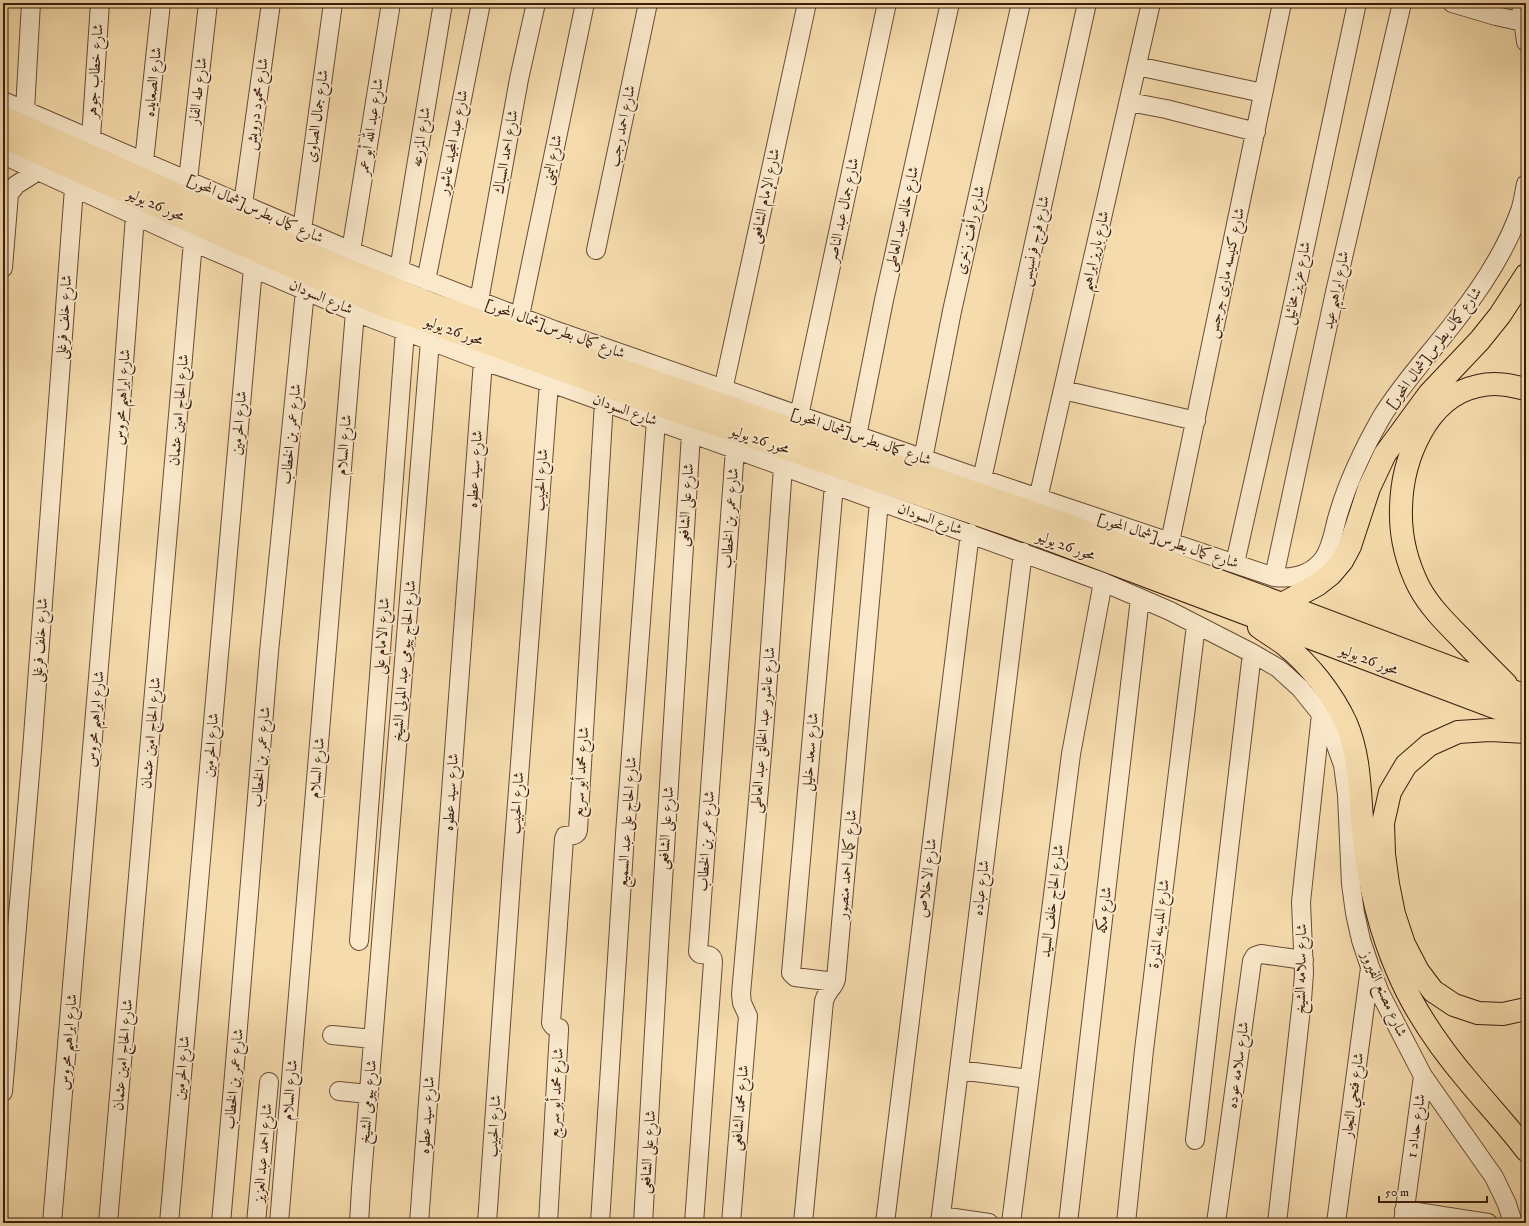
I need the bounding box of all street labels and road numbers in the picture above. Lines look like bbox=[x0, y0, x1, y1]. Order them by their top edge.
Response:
street label: شارع خطاب جوهر bbox=[82, 23, 111, 121]
street label: شارع الصعايده bbox=[140, 46, 169, 118]
street label: شارع طه الفار bbox=[184, 56, 215, 128]
street label: شارع محمود درويش bbox=[241, 57, 276, 152]
street label: شارع جمال الصاوى bbox=[301, 68, 336, 164]
street label: شارع عبد الله أبو عمر bbox=[351, 76, 391, 180]
street label: شارع احمد رجب bbox=[604, 84, 643, 169]
street label: شارع عبد المجيد عاشور bbox=[433, 88, 475, 198]
street label: شارع المزرعه bbox=[407, 106, 438, 169]
street label: شارع احمد السباك bbox=[489, 108, 526, 196]
street label: شارع اليمنى bbox=[537, 133, 570, 188]
street label: شارع الإمام الشافعى bbox=[746, 147, 787, 246]
street label: شارع جمال عبد الناصر bbox=[822, 156, 866, 267]
street label: شارع خالد عبد العاطى bbox=[881, 164, 926, 274]
street label: شارع كمال بطرس[شمال المحور] bbox=[182, 170, 326, 250]
street label: محور 26 يوليو bbox=[122, 183, 188, 226]
street label: شارع رأفت زخرى bbox=[949, 183, 992, 277]
street label: شارع فرج فرنسيس bbox=[1016, 194, 1057, 289]
street label: شارع كنيسه مارى جرجس bbox=[1203, 206, 1252, 341]
street label: شارع باريز ابراهيم bbox=[1077, 209, 1118, 294]
street label: شارع عزيز مخائيل bbox=[1279, 240, 1318, 327]
street label: شارع ابراهيم عيد bbox=[1318, 249, 1358, 332]
street label: شارع خلف فرغلى bbox=[52, 274, 79, 360]
street label: شارع السودان bbox=[285, 275, 356, 322]
street label: شارع كمال بطرس[شمال المحور] bbox=[1382, 283, 1488, 415]
street label: شارع كمال بطرس[شمال المحور] bbox=[481, 295, 628, 366]
street label: محور 26 يوليو bbox=[420, 311, 486, 350]
street label: شارع ابراهيم محروس bbox=[109, 348, 140, 446]
street label: شارع الحاج امين عثمان bbox=[165, 353, 196, 467]
street label: شارع عمر بن الخطاب bbox=[276, 383, 309, 485]
street label: شارع الحرمين bbox=[227, 390, 254, 456]
street label: شارع السودان bbox=[589, 390, 660, 433]
street label: شارع كمال بطرس[شمال المحور] bbox=[787, 404, 934, 473]
street label: شارع السلام bbox=[332, 414, 359, 476]
street label: محور 26 يوليو bbox=[726, 420, 792, 459]
street label: شارع سيد عطوه bbox=[463, 430, 490, 509]
street label: شارع الحبيب bbox=[529, 448, 556, 512]
street label: شارع على الشافعى bbox=[674, 463, 701, 548]
street label: شارع عمر بن الخطاب bbox=[717, 467, 746, 569]
street label: شارع السودان bbox=[894, 499, 965, 542]
street label: شارع كمال بطرس[شمال المحور] bbox=[1094, 509, 1241, 576]
street label: محور 26 يوليو bbox=[1032, 526, 1098, 565]
street label: شارع الحاج بيومى عبد المولى الشيخ bbox=[387, 579, 425, 743]
street label: شارع خلف فرغلى bbox=[28, 597, 55, 683]
street label: شارع الامام على bbox=[370, 597, 397, 675]
street label: محور 26 يوليو bbox=[1335, 639, 1401, 680]
street label: شارع عاشور عبد الخالق عبد العاطى bbox=[746, 646, 783, 814]
street label: شارع ابراهيم محروس bbox=[81, 670, 114, 768]
street label: شارع الحاج امين عثمان bbox=[137, 676, 168, 790]
street label: شارع عمر بن الخطاب bbox=[247, 706, 278, 808]
street label: شارع الحرمين bbox=[199, 712, 226, 778]
street label: شارع سعد خليل bbox=[797, 712, 826, 792]
street label: شارع محمد أبو سريع bbox=[566, 726, 598, 818]
street label: شارع السلام bbox=[305, 737, 332, 799]
street label: شارع سيد عطوه bbox=[439, 753, 466, 832]
street label: شارع الحاج على عبد السميع bbox=[613, 756, 645, 888]
street label: شارع الحبيب bbox=[505, 771, 532, 835]
street label: شارع على الشافعى bbox=[654, 786, 681, 871]
street label: شارع عمر بن الخطاب bbox=[693, 790, 722, 892]
street label: شارع كمال احمد منصور bbox=[833, 809, 864, 922]
street label: شارع الاخلاص bbox=[913, 837, 944, 919]
street label: شارع الحاج خلف السيد bbox=[1036, 843, 1071, 959]
street label: شارع عباده bbox=[968, 859, 997, 917]
street label: شارع المدينه المنورة bbox=[1144, 878, 1177, 970]
street label: شارع مكه bbox=[1092, 885, 1119, 935]
street label: شارع سلامه الشيخ bbox=[1291, 924, 1315, 1014]
street label: شارع مصنع الفيروز bbox=[1352, 946, 1411, 1041]
street label: شارع ابراهيم محروس bbox=[54, 993, 87, 1091]
street label: شارع الحاج امين عثمان bbox=[109, 998, 140, 1112]
street label: شارع سلامه عوده bbox=[1223, 1020, 1256, 1110]
street label: شارع عمر بن الخطاب bbox=[220, 1028, 251, 1130]
street label: شارع الحرمين bbox=[170, 1035, 197, 1101]
street label: شارع محمد أبو سريع bbox=[542, 1047, 572, 1139]
street label: شارع فتحي النجار bbox=[1337, 1051, 1372, 1141]
street label: شارع السلام bbox=[278, 1059, 305, 1121]
street label: شارع بيومى الشيخ bbox=[355, 1059, 385, 1145]
street label: شارع محمد الشافعى bbox=[727, 1064, 756, 1152]
street label: شارع سيد عطوه bbox=[415, 1076, 442, 1155]
street label: شارع حداد 1 bbox=[1402, 1093, 1433, 1160]
street label: شارع الحبيب bbox=[482, 1094, 509, 1158]
street label: شارع احمد عبد العزيز bbox=[249, 1102, 280, 1206]
street label: شارع على الشافعى bbox=[636, 1110, 663, 1195]

